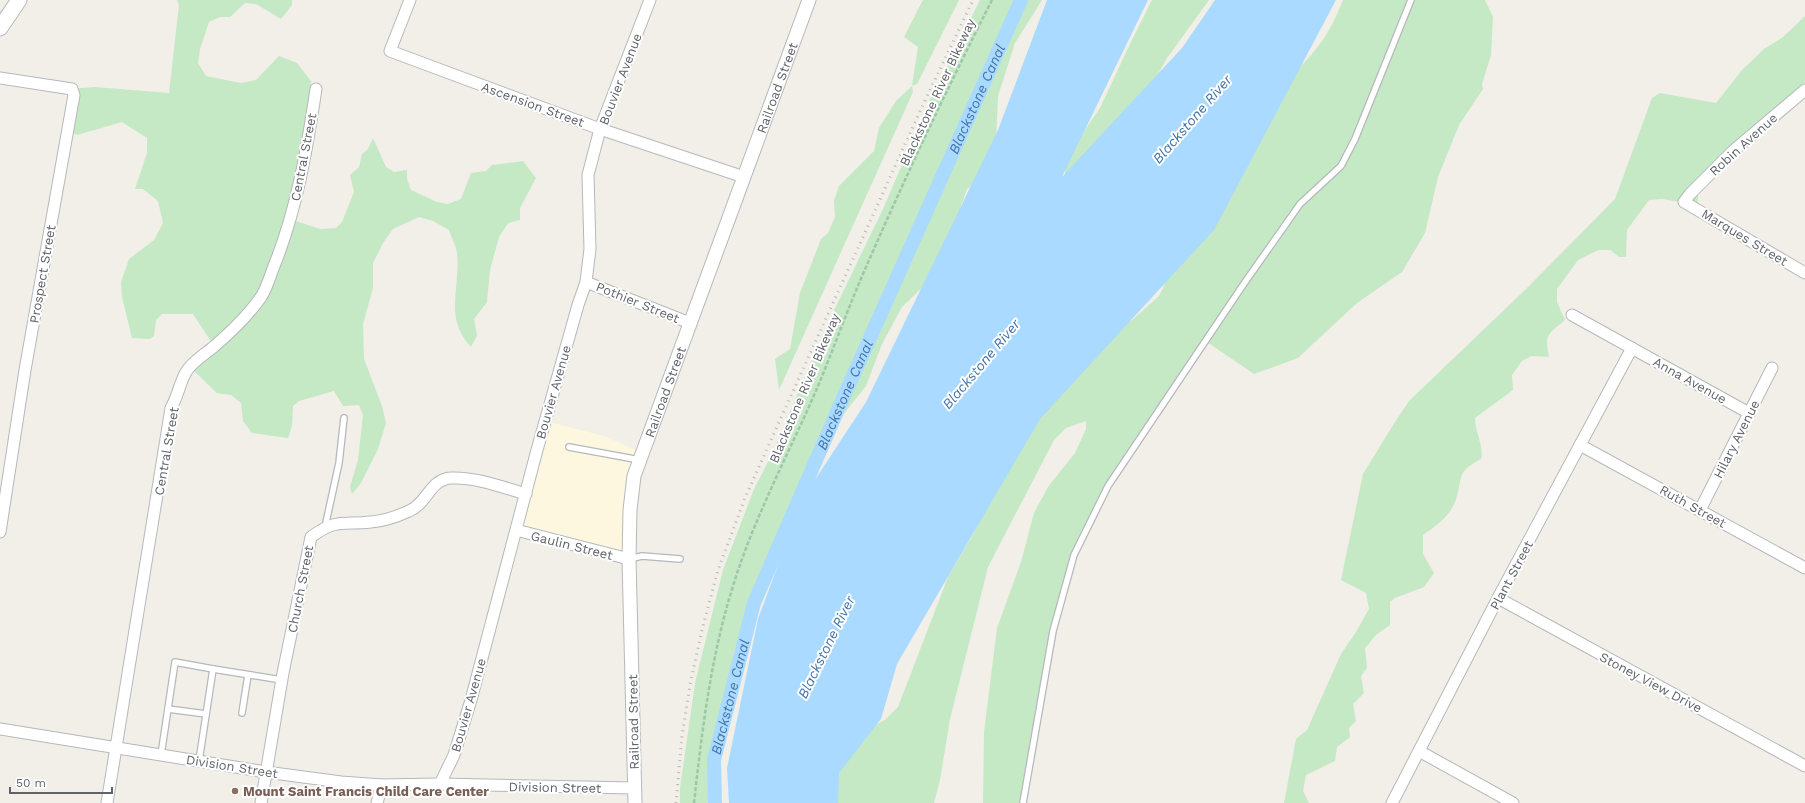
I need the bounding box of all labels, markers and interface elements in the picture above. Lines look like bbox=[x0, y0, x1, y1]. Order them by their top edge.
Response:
street label: Blackstone River Bikeway bbox=[897, 16, 978, 168]
street label: Bouvier Avenue bbox=[596, 31, 645, 127]
street label: Railroad Street bbox=[754, 40, 801, 135]
water label: Blackstone Canal bbox=[945, 42, 1008, 156]
water label: Blackstone River bbox=[1149, 71, 1235, 166]
street label: Ascension Street bbox=[480, 79, 587, 130]
street label: Robin Avenue bbox=[1706, 110, 1780, 179]
street label: Central Street bbox=[288, 111, 319, 202]
street label: Marques Street bbox=[1699, 206, 1791, 269]
street label: Prospect Street bbox=[26, 223, 59, 324]
street label: Pothier Street bbox=[594, 279, 682, 326]
street label: Blackstone River Bikeway bbox=[766, 311, 843, 465]
water label: Blackstone River bbox=[939, 316, 1023, 412]
water label: Blackstone Canal bbox=[814, 338, 876, 452]
street label: Bouvier Avenue bbox=[533, 343, 574, 441]
street label: Railroad Street bbox=[642, 344, 689, 439]
street label: Anna Avenue bbox=[1650, 354, 1729, 407]
street label: Hilary Avenue bbox=[1710, 398, 1763, 481]
street label: Central Street bbox=[151, 405, 182, 496]
street label: Ruth Street bbox=[1657, 482, 1729, 531]
street label: Gaulin Street bbox=[529, 528, 615, 563]
street label: Plant Street bbox=[1487, 538, 1536, 612]
street label: Church Street bbox=[285, 543, 316, 634]
water label: Blackstone River bbox=[794, 593, 858, 701]
water label: Blackstone Canal bbox=[708, 638, 752, 756]
street label: Stoney View Drive bbox=[1597, 649, 1705, 716]
street label: Bouvier Avenue bbox=[448, 656, 489, 754]
street label: Railroad Street bbox=[625, 674, 642, 770]
street label: Division Street bbox=[185, 752, 279, 781]
scale bar bbox=[10, 769, 112, 795]
text: 50 m bbox=[16, 776, 46, 790]
street label: Division Street bbox=[509, 779, 602, 796]
place label: Mount Saint Francis Child Care Center bbox=[243, 784, 489, 799]
marker: Mount Saint Francis Child Care Center bbox=[230, 786, 240, 796]

